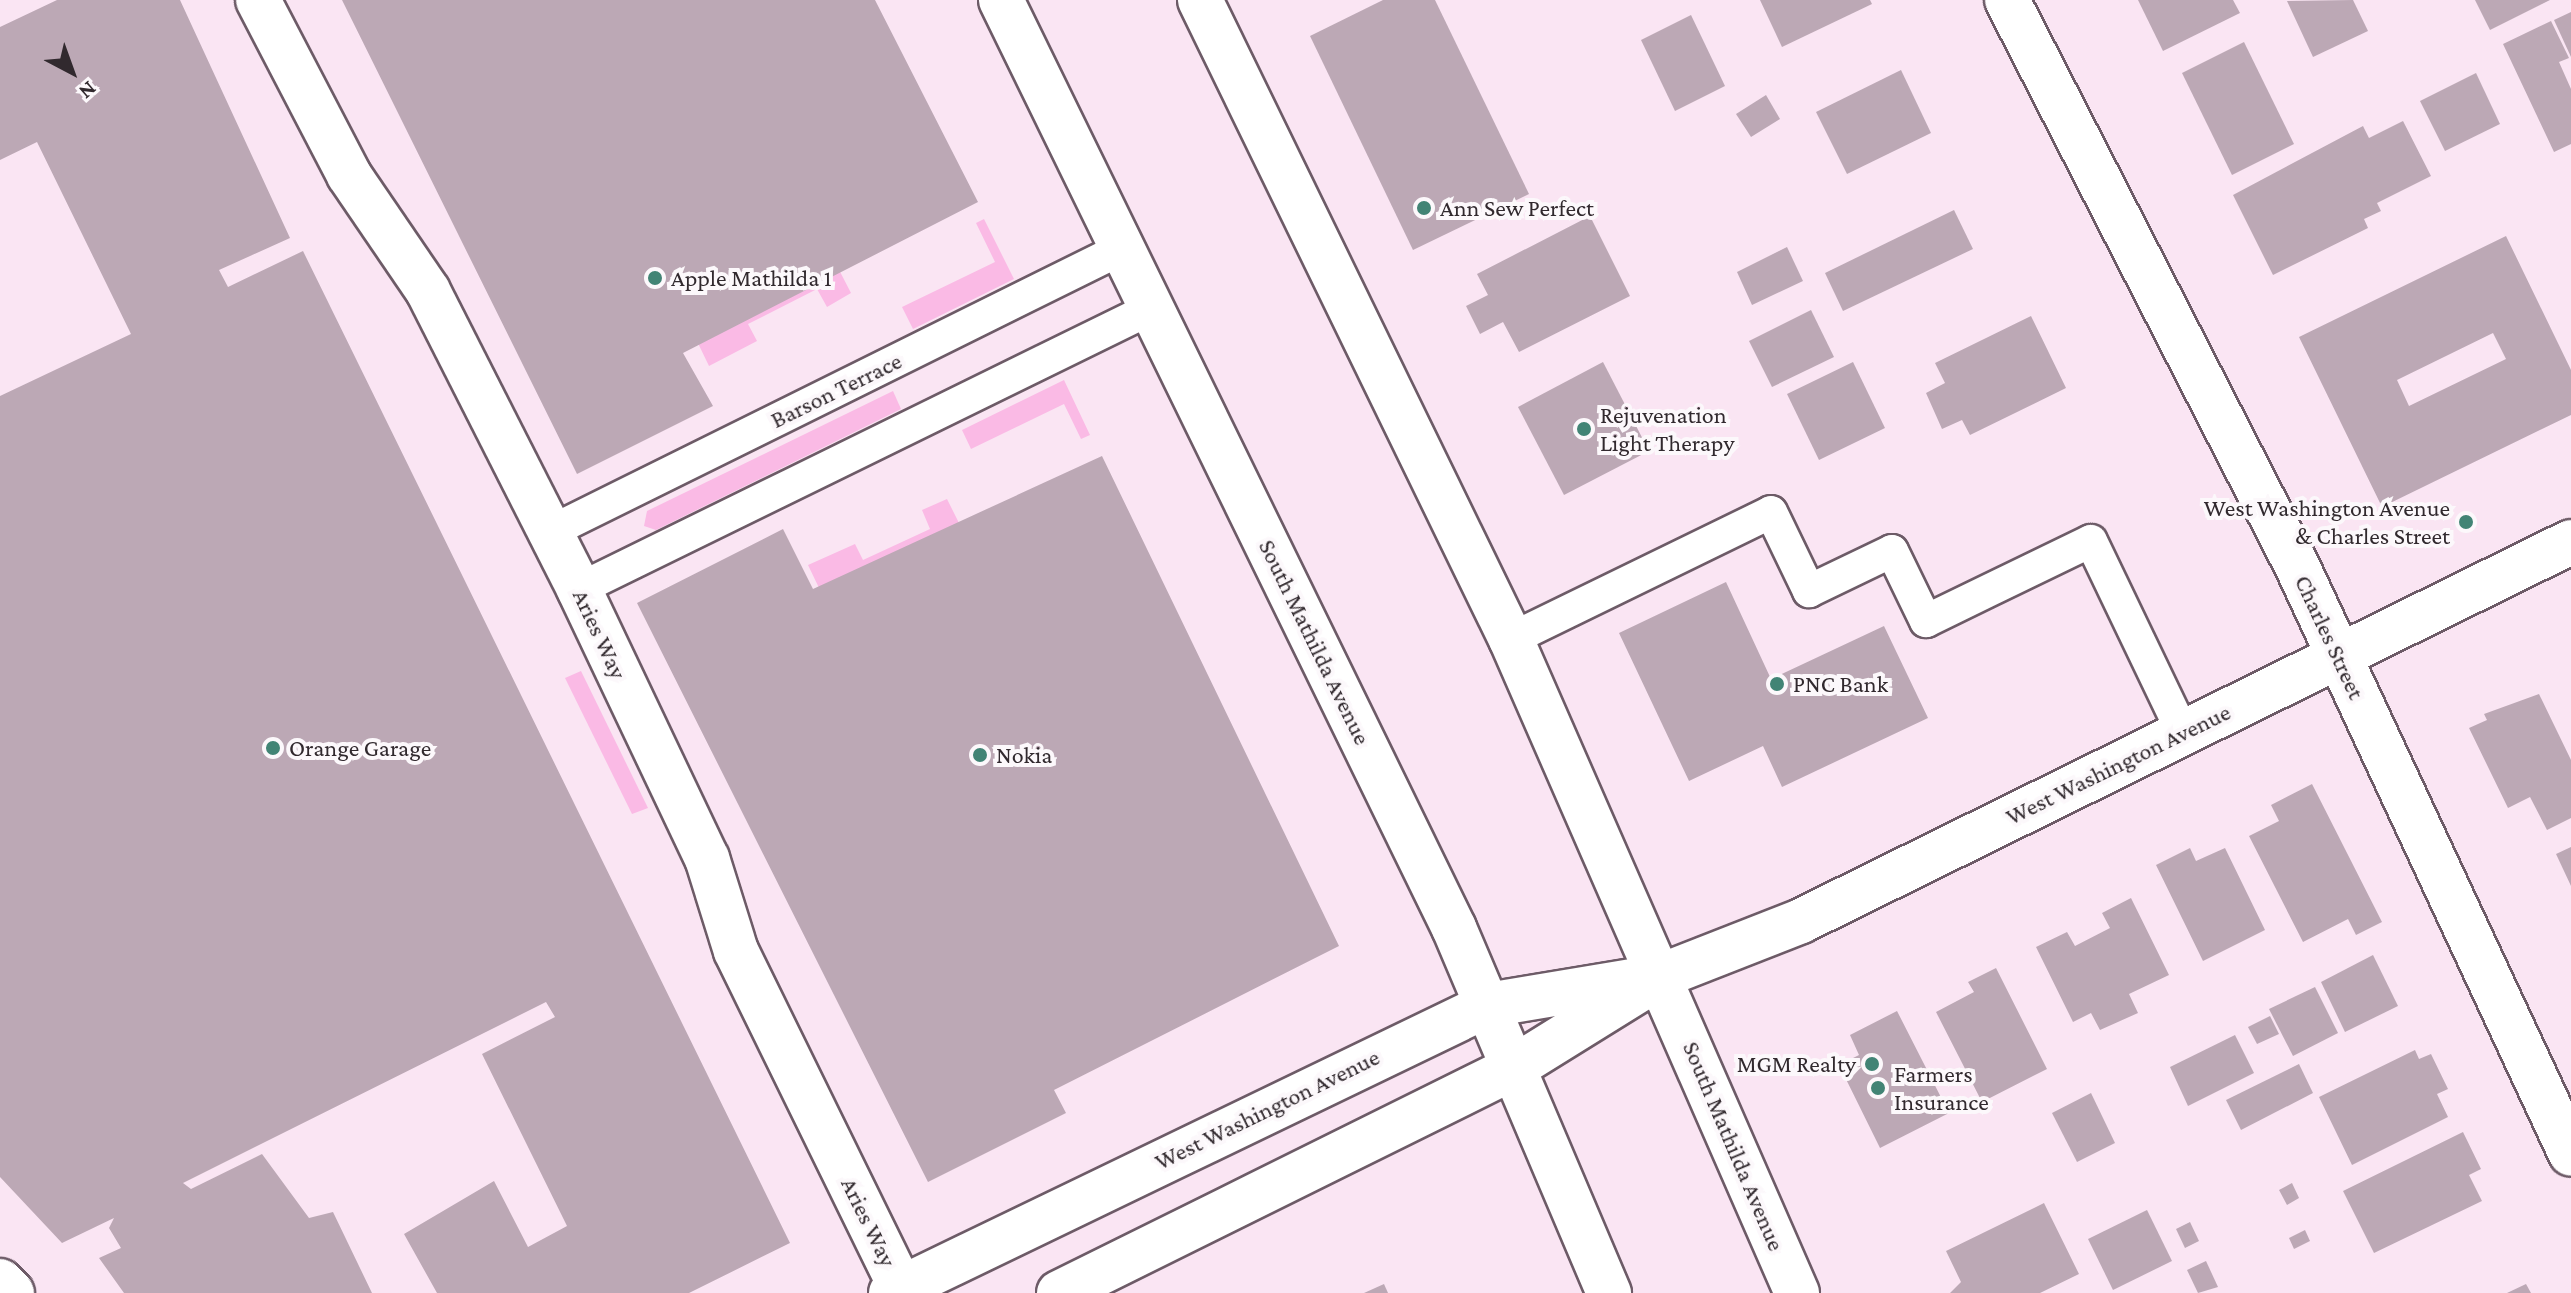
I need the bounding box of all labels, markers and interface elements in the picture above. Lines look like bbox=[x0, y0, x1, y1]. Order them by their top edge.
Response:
north arrow bbox=[32, 32, 112, 112]
text: N bbox=[74, 76, 102, 105]
place label: Ann Sew Perfect bbox=[1440, 194, 1594, 222]
marker: Ann Sew Perfect bbox=[1415, 199, 1433, 217]
place label: Apple Mathilda 1 bbox=[671, 264, 832, 292]
marker: Apple Mathilda 1 bbox=[646, 269, 664, 287]
street label: Barson Terrace bbox=[766, 346, 906, 434]
place label: Rejuvenation Light Therapy bbox=[1600, 401, 1734, 457]
marker: Rejuvenation Light Therapy bbox=[1575, 420, 1593, 438]
place label: West Washington Avenue & Charles Street bbox=[2204, 494, 2450, 550]
marker: West Washington Avenue & Charles Street bbox=[2457, 513, 2475, 531]
street label: South Mathilda Avenue bbox=[1253, 535, 1377, 749]
street label: Charles Street bbox=[2289, 570, 2371, 704]
street label: Aries Way bbox=[567, 584, 633, 684]
place label: PNC Bank bbox=[1793, 670, 1888, 698]
marker: PNC Bank bbox=[1768, 675, 1786, 693]
street label: West Washington Avenue bbox=[2001, 697, 2235, 831]
place label: Orange Garage bbox=[289, 734, 431, 762]
marker: Orange Garage bbox=[264, 739, 282, 757]
place label: Nokia bbox=[996, 741, 1052, 769]
marker: Nokia bbox=[971, 746, 989, 764]
street label: South Mathilda Avenue bbox=[1677, 1037, 1791, 1255]
street label: West Washington Avenue bbox=[1150, 1042, 1384, 1176]
place label: MGM Realty bbox=[1737, 1050, 1856, 1078]
marker: MGM Realty bbox=[1863, 1055, 1881, 1073]
place label: Farmers Insurance bbox=[1894, 1060, 1989, 1116]
marker: Farmers Insurance bbox=[1869, 1079, 1887, 1097]
street label: Aries Way bbox=[835, 1173, 903, 1271]

